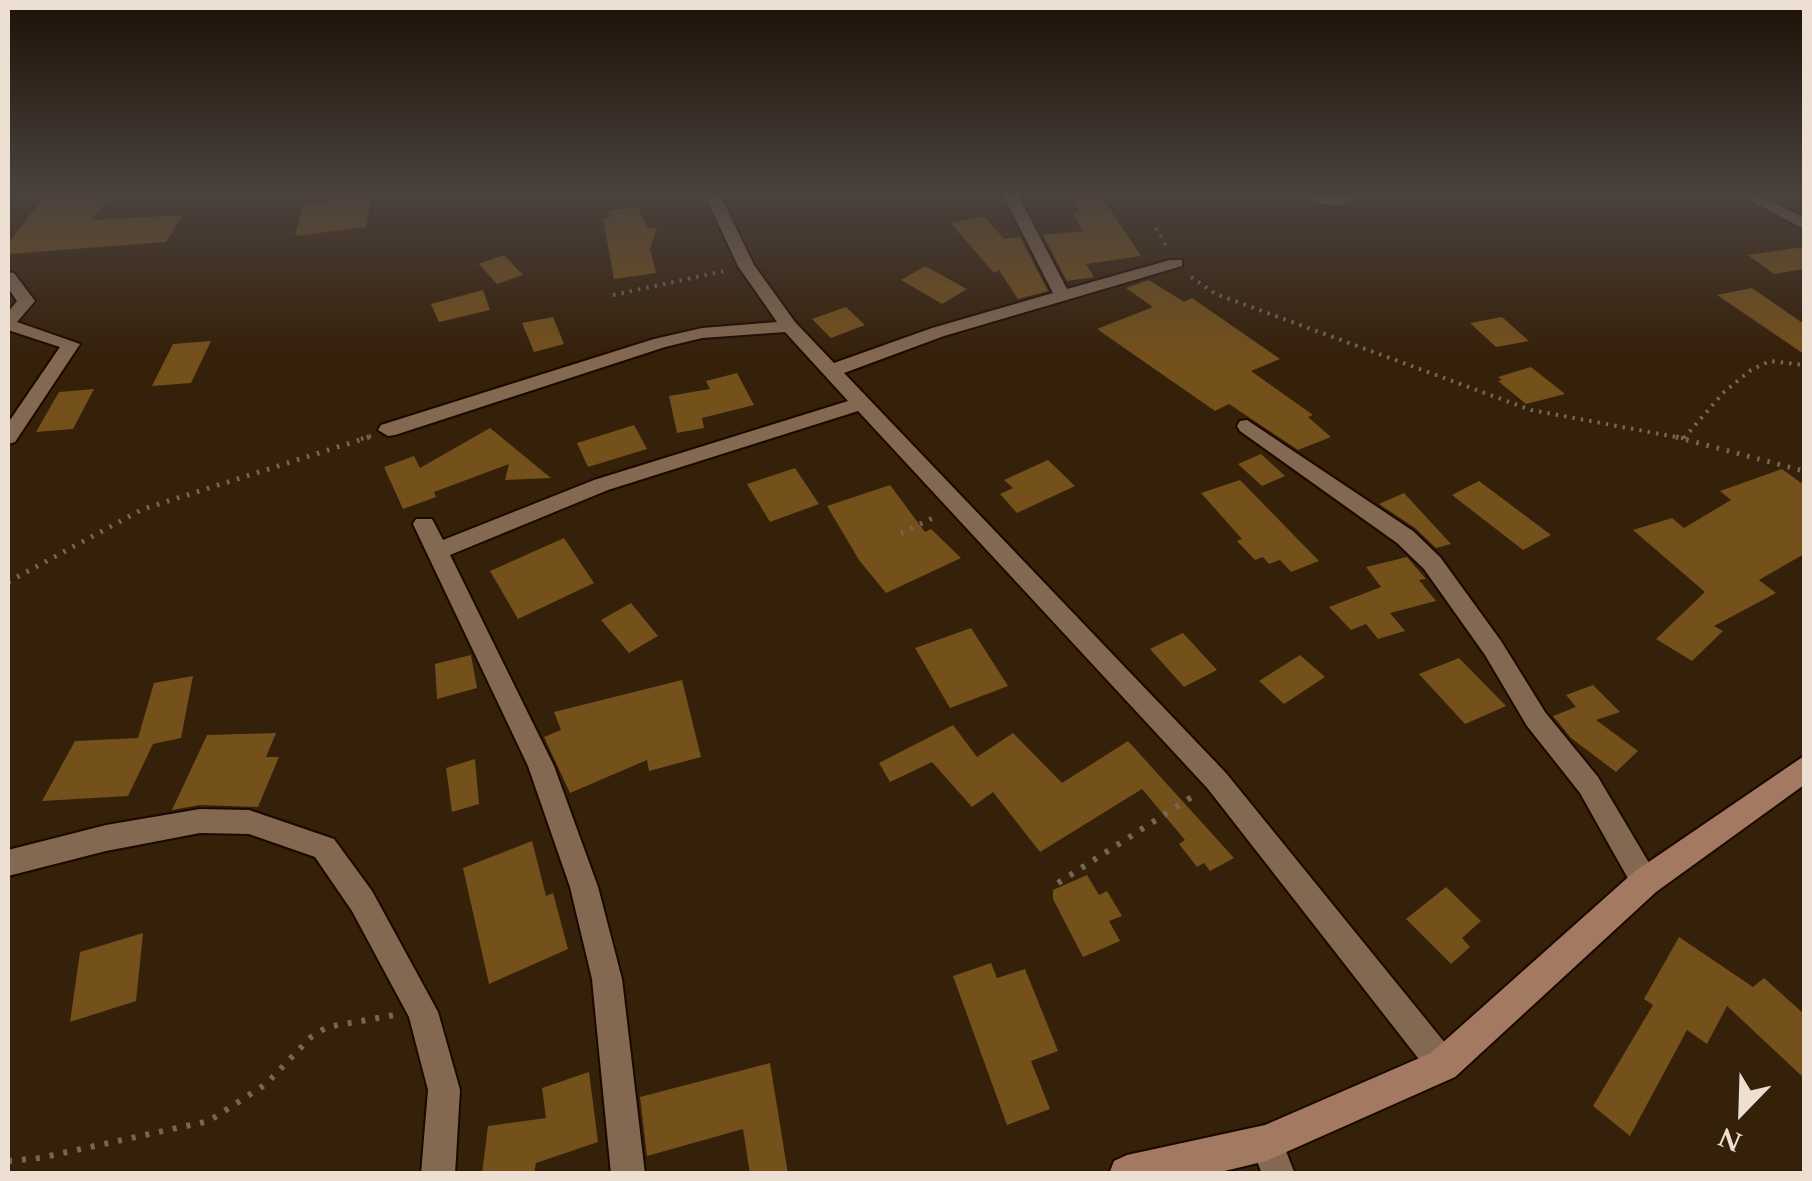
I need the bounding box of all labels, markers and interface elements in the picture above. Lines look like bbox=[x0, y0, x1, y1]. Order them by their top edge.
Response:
north arrow bbox=[1692, 1061, 1792, 1161]
text: N bbox=[1711, 1115, 1749, 1163]

